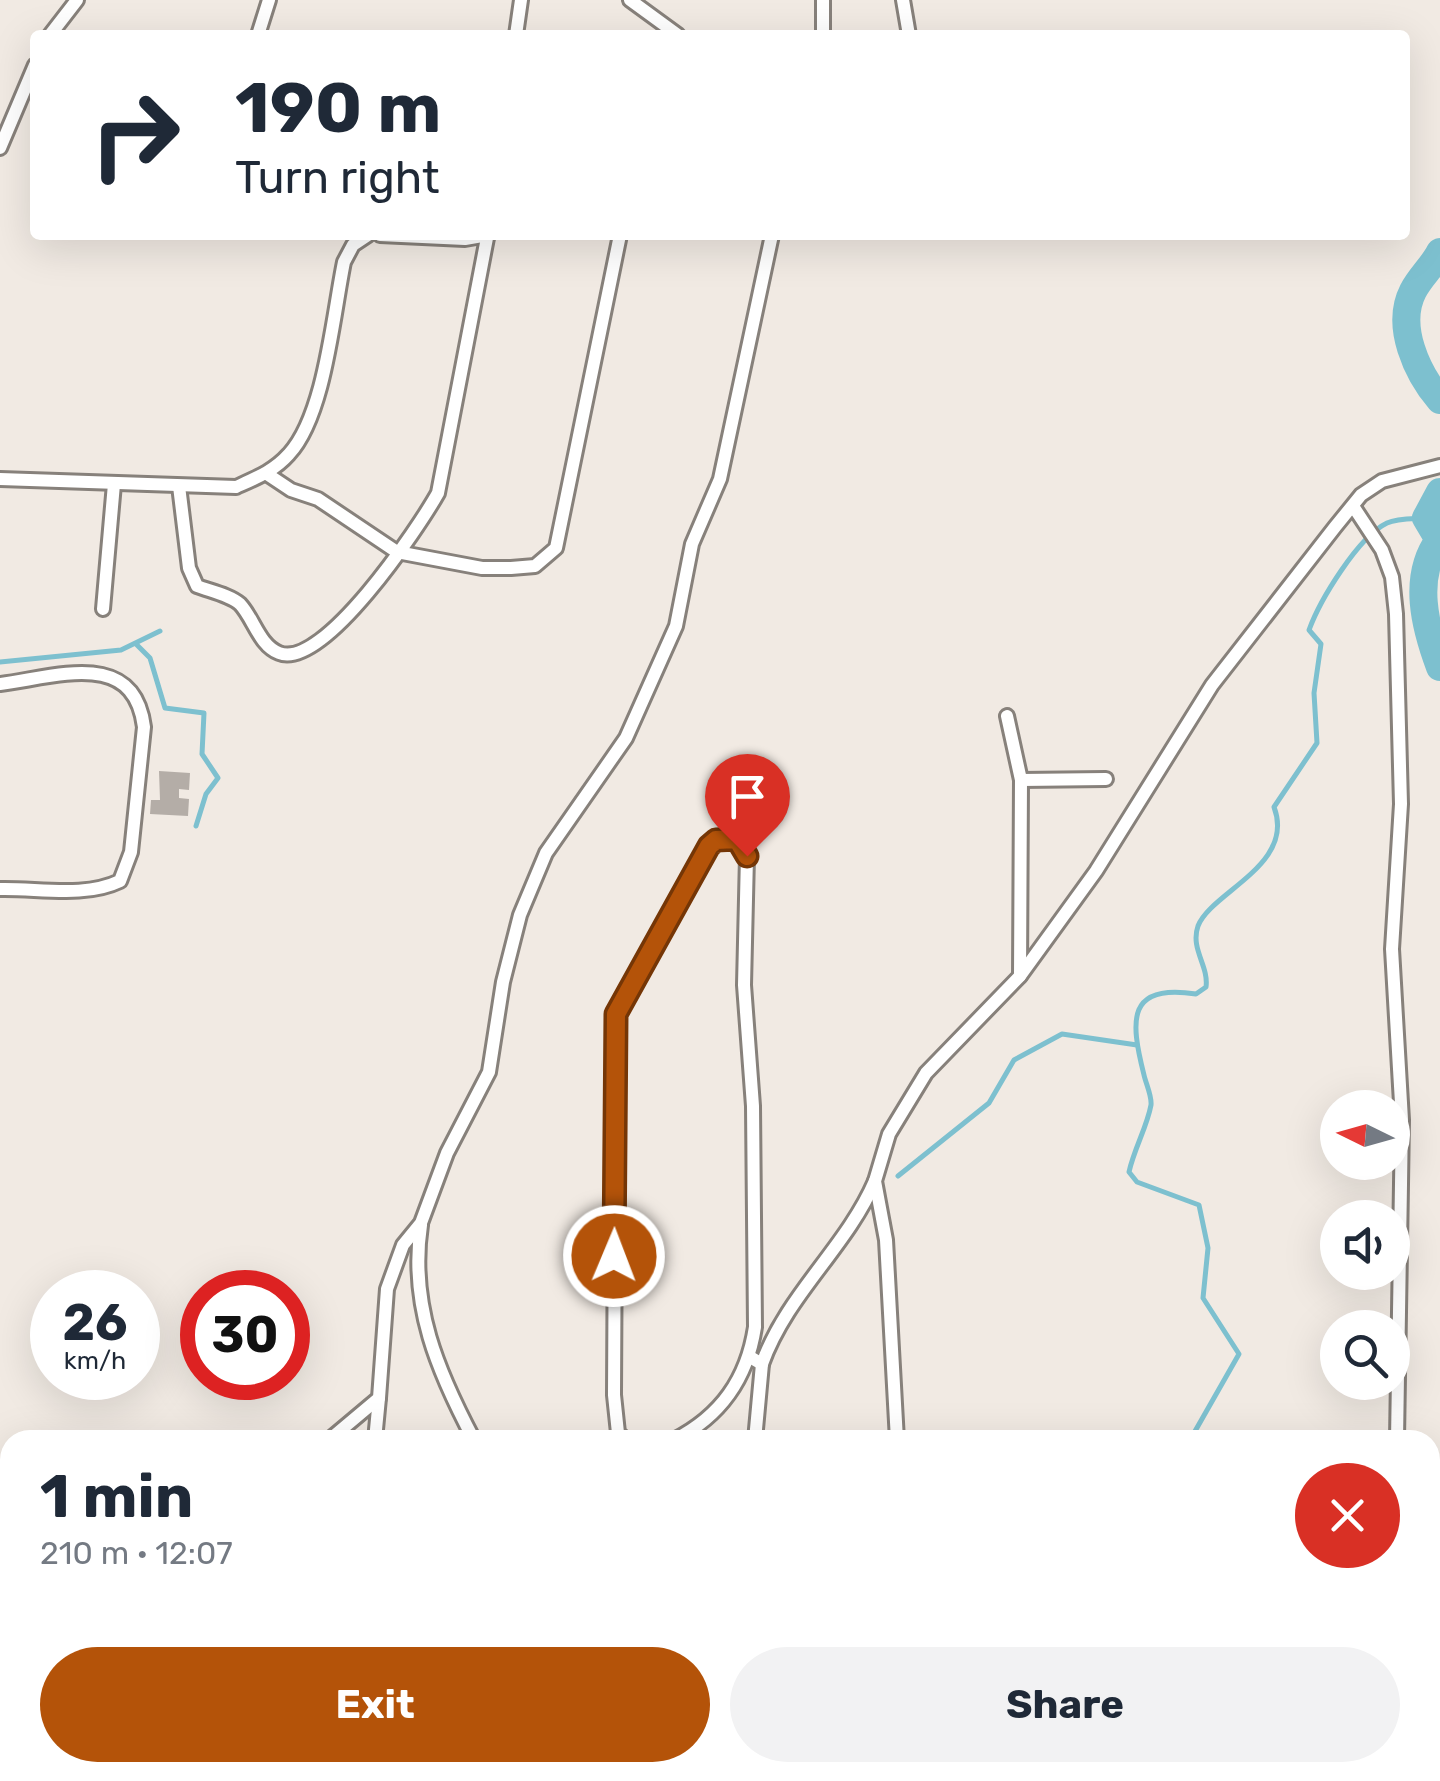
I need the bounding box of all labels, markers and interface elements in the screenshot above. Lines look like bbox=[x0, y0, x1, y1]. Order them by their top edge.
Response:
text: 190 m bbox=[235, 67, 441, 150]
icon: right bbox=[70, 70, 200, 200]
text: Turn right bbox=[235, 151, 439, 204]
pin bbox=[705, 754, 790, 857]
icon: arrive bbox=[720, 769, 775, 824]
north arrow bbox=[1320, 1090, 1410, 1180]
map controls bbox=[1320, 1090, 1410, 1400]
button: sound bbox=[1320, 1200, 1410, 1290]
position arrow bbox=[562, 1204, 666, 1308]
speed limit sign: 30 bbox=[180, 1270, 310, 1400]
text: 26 bbox=[62, 1293, 128, 1353]
button: search bbox=[1320, 1310, 1410, 1400]
text: km/h bbox=[64, 1346, 126, 1375]
text: 1 min bbox=[40, 1461, 193, 1532]
button: close bbox=[1295, 1463, 1400, 1568]
text: 210 m · 12:07 bbox=[40, 1534, 233, 1572]
button: Exit bbox=[40, 1647, 710, 1762]
button: Share bbox=[730, 1647, 1400, 1762]

